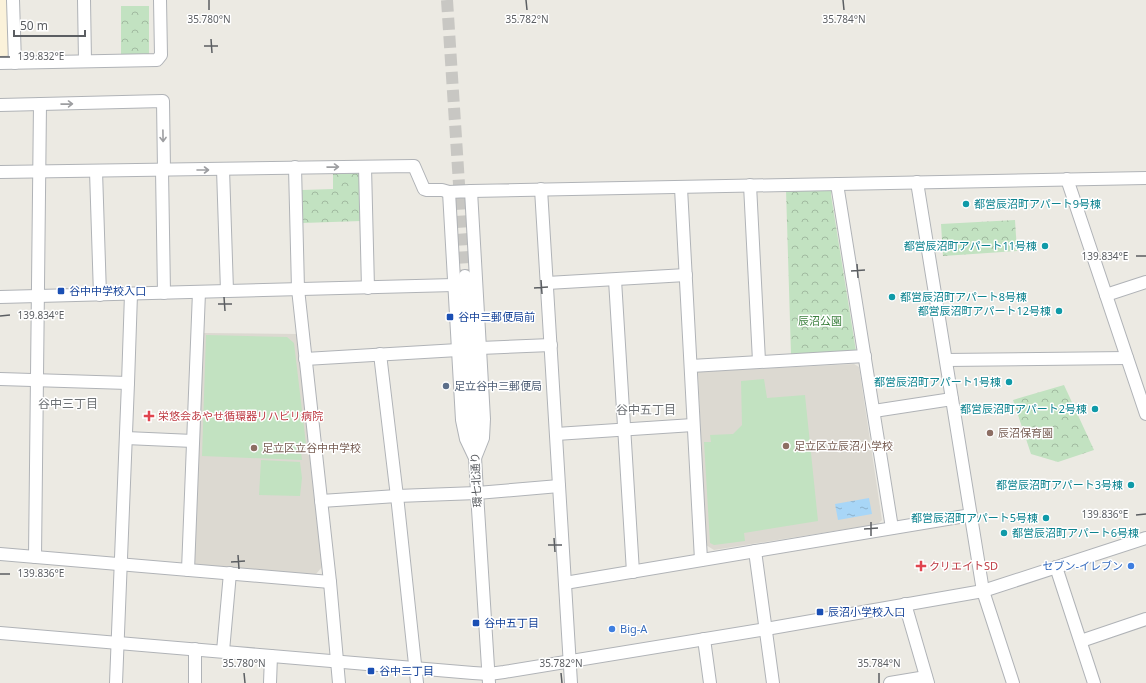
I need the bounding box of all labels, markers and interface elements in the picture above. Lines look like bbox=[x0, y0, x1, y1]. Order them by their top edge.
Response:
scale bar bbox=[14, 12, 85, 38]
text: 35.780°N bbox=[187, 12, 231, 26]
text: 35.782°N bbox=[505, 12, 549, 26]
text: 35.784°N bbox=[822, 12, 866, 26]
text: 50 m bbox=[20, 17, 48, 34]
text: 139.832°E bbox=[18, 49, 64, 63]
one-way arrow bbox=[60, 100, 73, 107]
one-way arrow bbox=[159, 129, 167, 142]
one-way arrow bbox=[326, 163, 339, 171]
one-way arrow bbox=[196, 166, 209, 174]
place label: 都営辰沼町アパート9号棟 bbox=[974, 196, 1101, 211]
marker: 都営辰沼町アパート9号棟 bbox=[961, 199, 971, 209]
place label: 都営辰沼町アパート11号棟 bbox=[904, 238, 1037, 253]
marker: 都営辰沼町アパート11号棟 bbox=[1040, 241, 1050, 251]
text: 139.834°E bbox=[1082, 249, 1128, 263]
place label: 谷中中学校入口 bbox=[69, 283, 146, 298]
marker: 谷中中学校入口 bbox=[56, 286, 66, 296]
place label: 都営辰沼町アパート8号棟 bbox=[900, 289, 1027, 304]
marker: 都営辰沼町アパート8号棟 bbox=[887, 292, 897, 302]
place label: 都営辰沼町アパート12号棟 bbox=[918, 303, 1051, 318]
marker: 都営辰沼町アパート12号棟 bbox=[1054, 306, 1064, 316]
text: 139.834°E bbox=[18, 308, 64, 322]
place label: 谷中三郵便局前 bbox=[458, 309, 535, 324]
marker: 谷中三郵便局前 bbox=[445, 312, 455, 322]
park label: 辰沼公園 bbox=[798, 313, 842, 328]
place label: 都営辰沼町アパート1号棟 bbox=[874, 374, 1001, 389]
marker: 都営辰沼町アパート1号棟 bbox=[1004, 377, 1014, 387]
place label: 足立谷中三郵便局 bbox=[454, 378, 542, 393]
marker: 足立谷中三郵便局 bbox=[441, 381, 451, 391]
district label: 谷中三丁目 bbox=[38, 395, 98, 412]
district label: 谷中五丁目 bbox=[616, 401, 676, 418]
place label: 都営辰沼町アパート2号棟 bbox=[960, 401, 1087, 416]
marker: 都営辰沼町アパート2号棟 bbox=[1090, 404, 1100, 414]
place label: 栄悠会あやせ循環器リハビリ病院 bbox=[158, 408, 323, 423]
marker: 栄悠会あやせ循環器リハビリ病院 bbox=[143, 410, 155, 422]
place label: 辰沼保育園 bbox=[998, 425, 1053, 440]
marker: 辰沼保育園 bbox=[985, 428, 995, 438]
place label: 足立区立辰沼小学校 bbox=[794, 438, 893, 453]
place label: 足立区立谷中中学校 bbox=[262, 440, 361, 455]
marker: 足立区立辰沼小学校 bbox=[781, 441, 791, 451]
marker: 足立区立谷中中学校 bbox=[249, 443, 259, 453]
street label: 環七北通り bbox=[467, 452, 484, 508]
place label: 都営辰沼町アパート3号棟 bbox=[996, 477, 1123, 492]
marker: 都営辰沼町アパート3号棟 bbox=[1126, 480, 1136, 490]
text: 139.836°E bbox=[1082, 507, 1128, 521]
place label: 都営辰沼町アパート5号棟 bbox=[911, 510, 1038, 525]
marker: 都営辰沼町アパート5号棟 bbox=[1041, 513, 1051, 523]
place label: 都営辰沼町アパート6号棟 bbox=[1012, 525, 1139, 540]
marker: 都営辰沼町アパート6号棟 bbox=[999, 528, 1009, 538]
place label: クリエイトSD bbox=[929, 558, 998, 573]
place label: セブン-イレブン bbox=[1042, 558, 1123, 573]
marker: クリエイトSD bbox=[916, 561, 926, 571]
marker: セブン-イレブン bbox=[1126, 561, 1136, 571]
text: 139.836°E bbox=[18, 566, 64, 580]
place label: 辰沼小学校入口 bbox=[828, 604, 905, 619]
marker: 辰沼小学校入口 bbox=[815, 607, 825, 617]
place label: 谷中五丁目 bbox=[484, 615, 539, 630]
marker: 谷中五丁目 bbox=[471, 618, 481, 628]
place label: Big-A bbox=[620, 621, 648, 636]
marker: Big-A bbox=[607, 624, 617, 634]
text: 35.780°N bbox=[222, 656, 266, 670]
text: 35.782°N bbox=[539, 656, 583, 670]
text: 35.784°N bbox=[857, 656, 901, 670]
place label: 谷中三丁目 bbox=[379, 663, 434, 678]
marker: 谷中三丁目 bbox=[366, 666, 376, 676]

